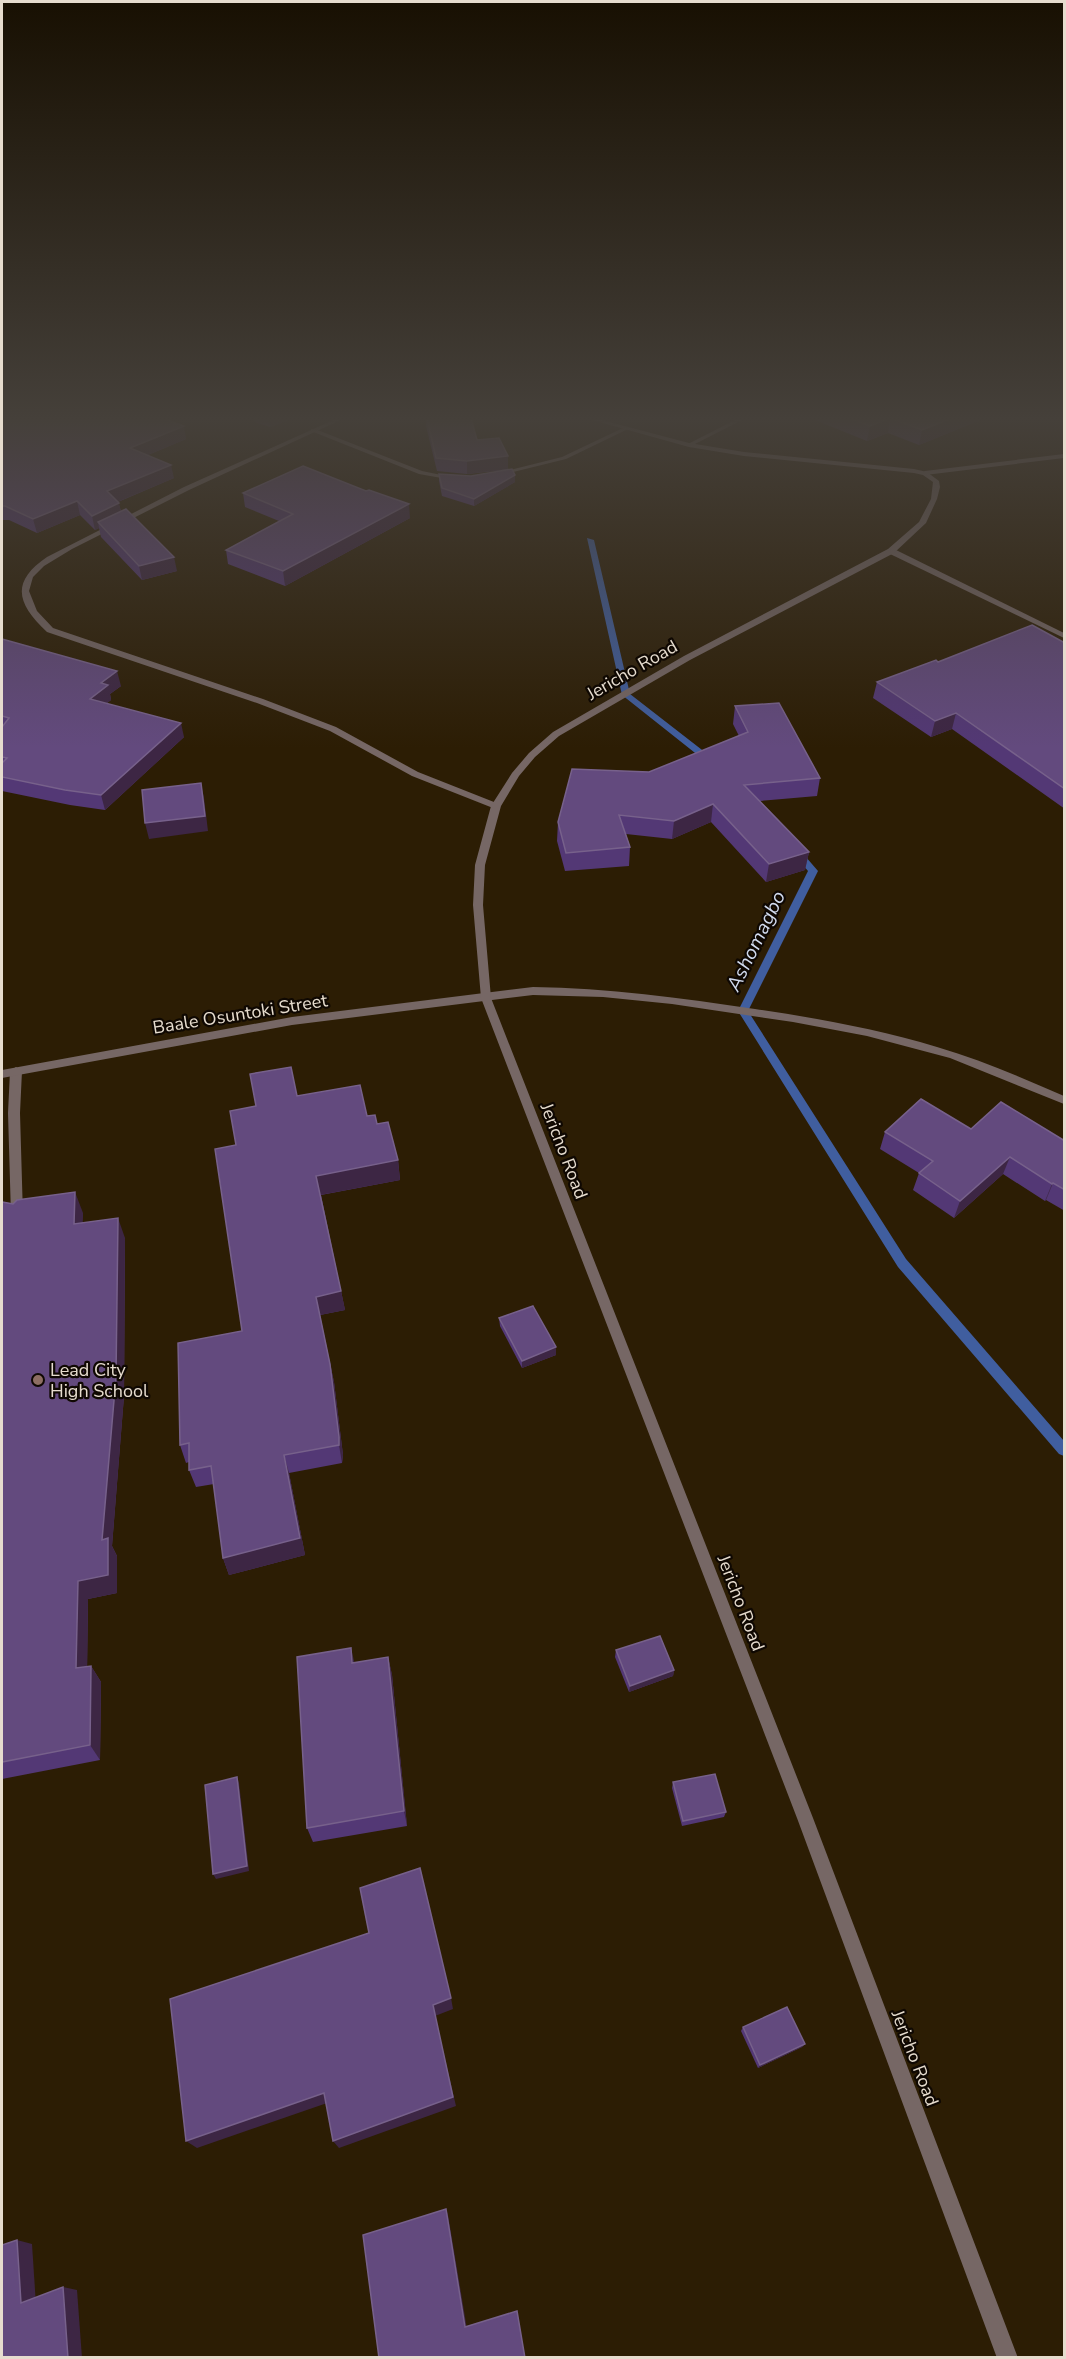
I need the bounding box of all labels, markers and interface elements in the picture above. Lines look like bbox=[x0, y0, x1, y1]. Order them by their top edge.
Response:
street label: Jericho Road bbox=[581, 634, 682, 706]
water label: Ashomagbo bbox=[720, 886, 792, 997]
street label: Baale Osuntoki Street bbox=[151, 988, 330, 1040]
street label: Jericho Road bbox=[534, 1099, 593, 1202]
place label: Lead City High School bbox=[50, 1358, 149, 1403]
marker: Lead City High School bbox=[31, 1373, 45, 1387]
street label: Jericho Road bbox=[711, 1551, 770, 1654]
street label: Jericho Road bbox=[885, 2006, 944, 2109]

